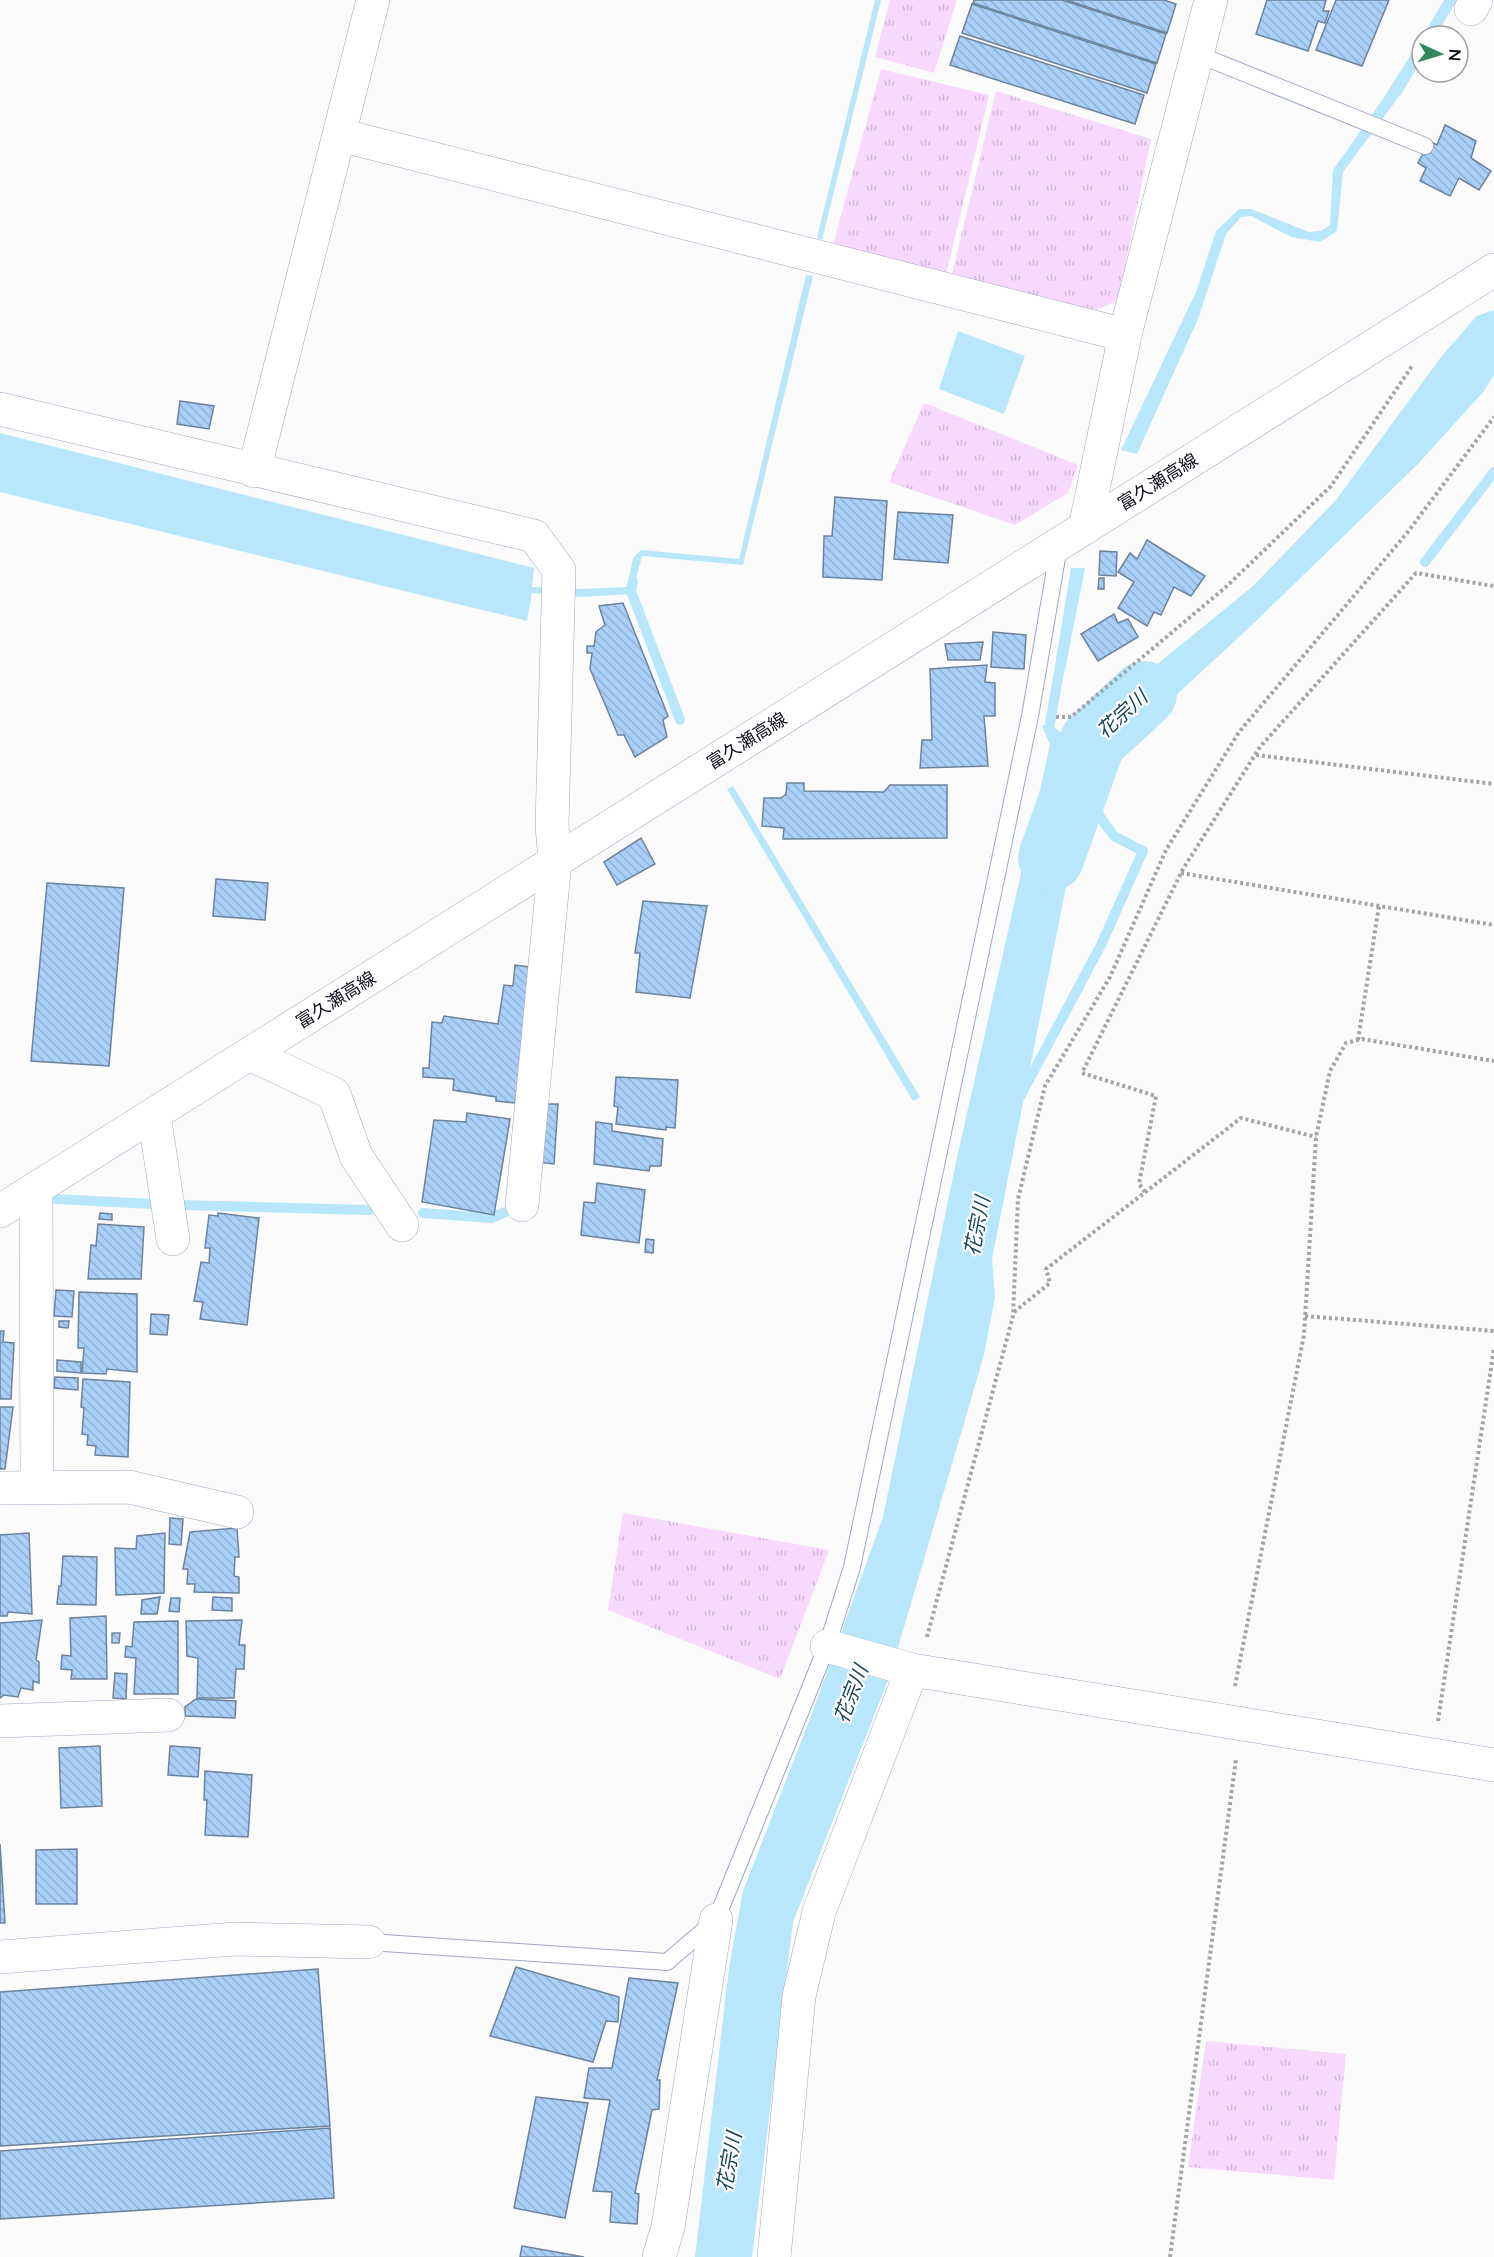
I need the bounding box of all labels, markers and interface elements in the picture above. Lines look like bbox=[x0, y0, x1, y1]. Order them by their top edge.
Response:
north arrow bbox=[1410, 24, 1470, 84]
text: N bbox=[1446, 48, 1465, 62]
street label: 富久瀬高線 bbox=[1113, 448, 1201, 514]
water label: 花宗川 bbox=[1091, 683, 1153, 742]
street label: 富久瀬高線 bbox=[702, 707, 790, 773]
street label: 富久瀬高線 bbox=[291, 966, 379, 1032]
water label: 花宗川 bbox=[959, 1192, 994, 1258]
water label: 花宗川 bbox=[828, 1659, 873, 1726]
water label: 花宗川 bbox=[711, 2128, 745, 2193]

